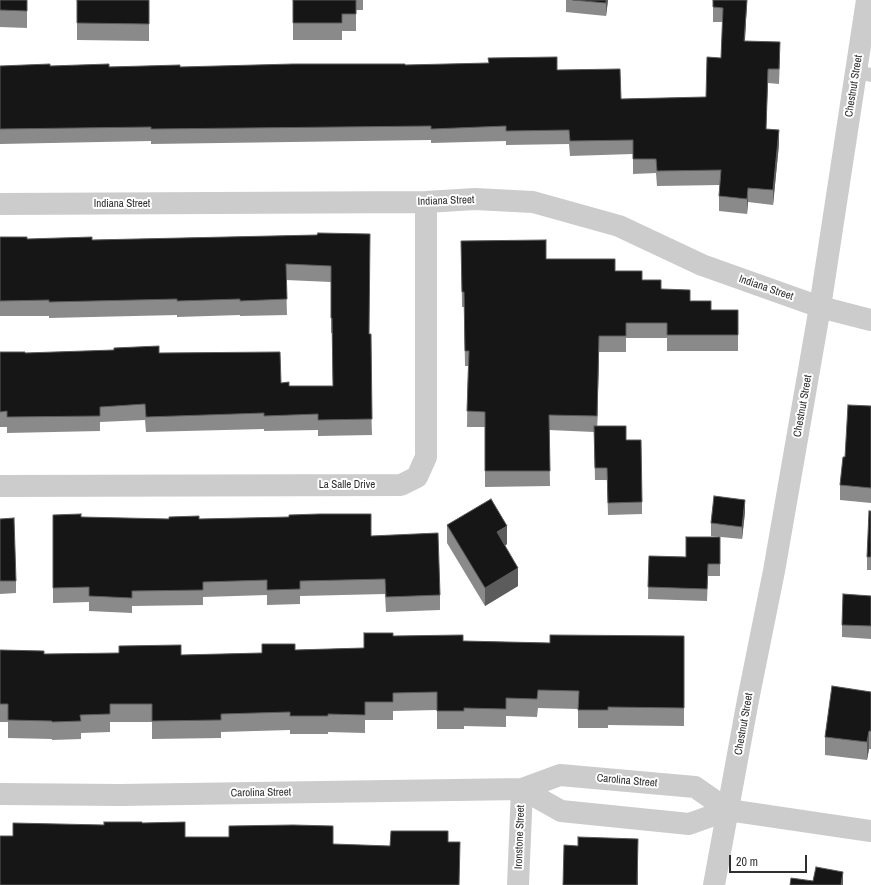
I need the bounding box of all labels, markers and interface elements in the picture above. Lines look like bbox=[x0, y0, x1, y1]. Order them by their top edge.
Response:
street label: Chestnut Street bbox=[843, 54, 865, 118]
street label: Indiana Street bbox=[417, 193, 475, 209]
street label: Indiana Street bbox=[94, 197, 150, 211]
street label: Indiana Street bbox=[737, 273, 795, 303]
street label: Chestnut Street bbox=[791, 374, 815, 438]
street label: La Salle Drive bbox=[319, 478, 375, 492]
street label: Chestnut Street bbox=[732, 692, 756, 756]
street label: Carolina Street bbox=[596, 772, 658, 790]
street label: Carolina Street bbox=[231, 786, 291, 800]
street label: Ironstone Street bbox=[512, 805, 528, 869]
scale bar bbox=[731, 847, 809, 873]
text: 20 m bbox=[736, 854, 758, 870]

